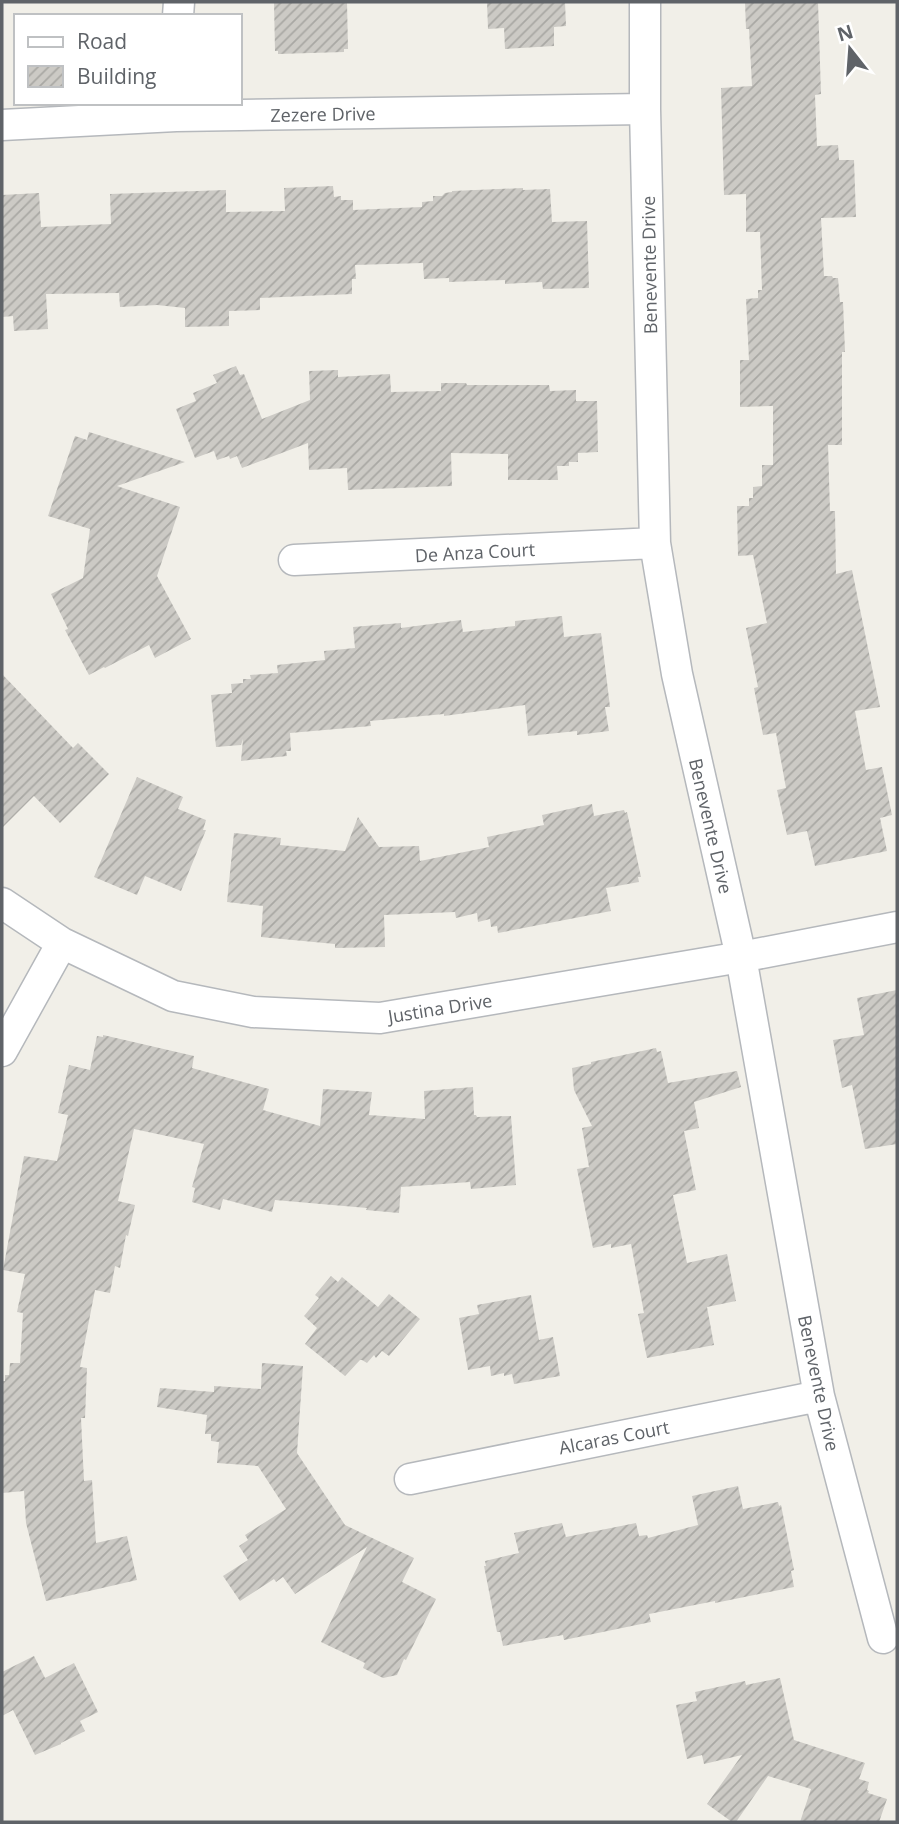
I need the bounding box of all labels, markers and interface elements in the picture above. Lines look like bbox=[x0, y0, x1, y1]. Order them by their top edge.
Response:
legend bbox=[14, 14, 242, 105]
north arrow bbox=[815, 14, 885, 84]
text: N bbox=[834, 18, 856, 47]
text: Road bbox=[77, 27, 127, 55]
text: Building bbox=[77, 62, 156, 90]
street label: Zezere Drive bbox=[270, 101, 376, 127]
street label: Benevente Drive bbox=[636, 196, 662, 334]
street label: De Anza Court bbox=[414, 537, 536, 567]
street label: Benevente Drive bbox=[684, 756, 738, 896]
street label: Justina Drive bbox=[384, 988, 494, 1028]
street label: Benevente Drive bbox=[793, 1313, 845, 1453]
street label: Alcaras Court bbox=[557, 1415, 671, 1459]

